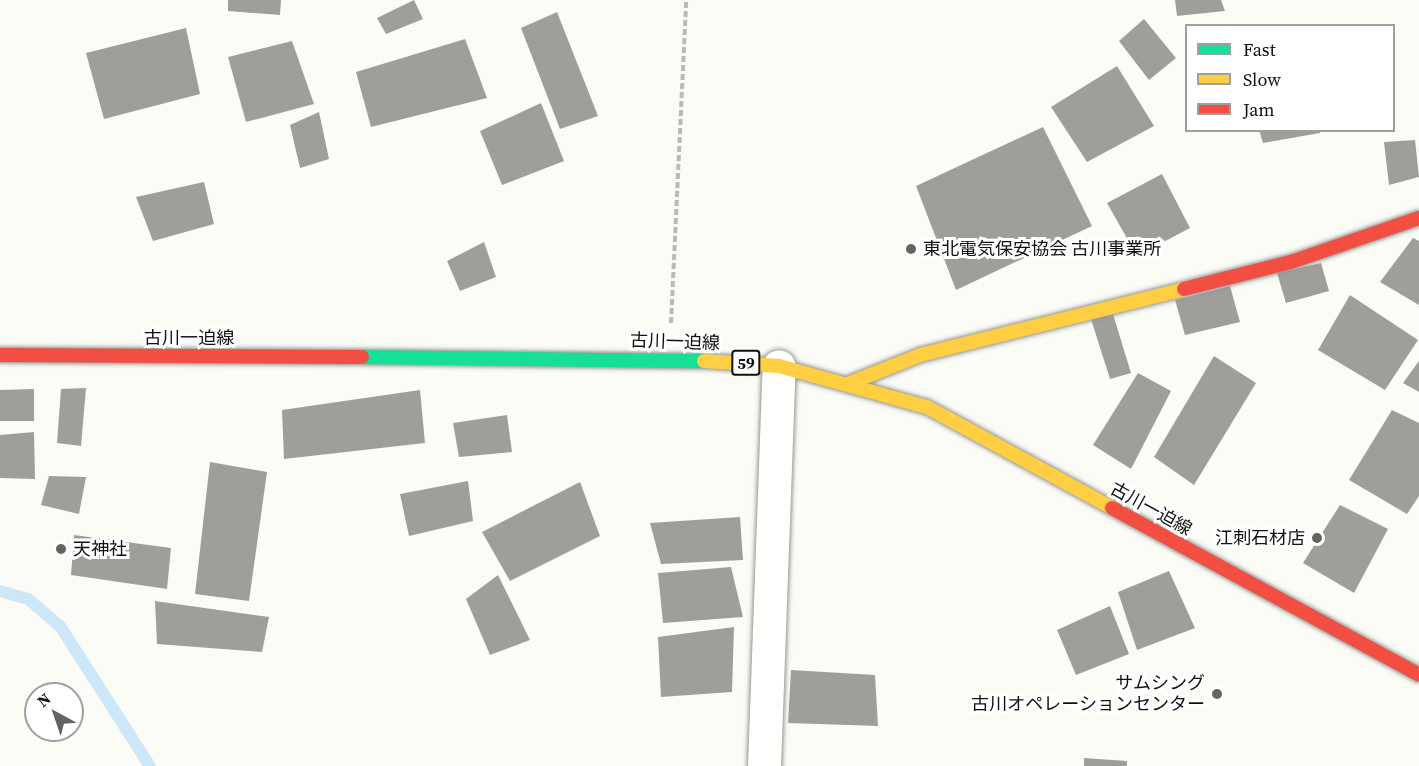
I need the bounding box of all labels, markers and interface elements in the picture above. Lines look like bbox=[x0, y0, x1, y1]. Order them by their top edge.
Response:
legend bbox=[1185, 24, 1395, 132]
text: Fast bbox=[1243, 37, 1276, 62]
text: Slow bbox=[1243, 67, 1281, 92]
text: Jam bbox=[1243, 97, 1275, 122]
place label: 東北電気保安協会 古川事業所 bbox=[923, 238, 1161, 260]
marker: 東北電気保安協会 古川事業所 bbox=[904, 242, 918, 256]
street label: 古川一迫線 bbox=[144, 327, 234, 349]
street label: 古川一迫線 bbox=[630, 330, 720, 354]
road number: 59 bbox=[731, 350, 761, 376]
street label: 古川一迫線 bbox=[1106, 478, 1196, 540]
place label: 江刺石材店 bbox=[1215, 527, 1305, 549]
marker: 江刺石材店 bbox=[1310, 531, 1324, 545]
place label: 天神社 bbox=[73, 538, 127, 560]
marker: 天神社 bbox=[54, 542, 68, 556]
place label: サムシング 古川オペレーションセンター bbox=[971, 673, 1205, 716]
north arrow bbox=[24, 682, 84, 742]
marker: サムシング 古川オペレーションセンター bbox=[1210, 687, 1224, 701]
text: N bbox=[32, 688, 55, 712]

